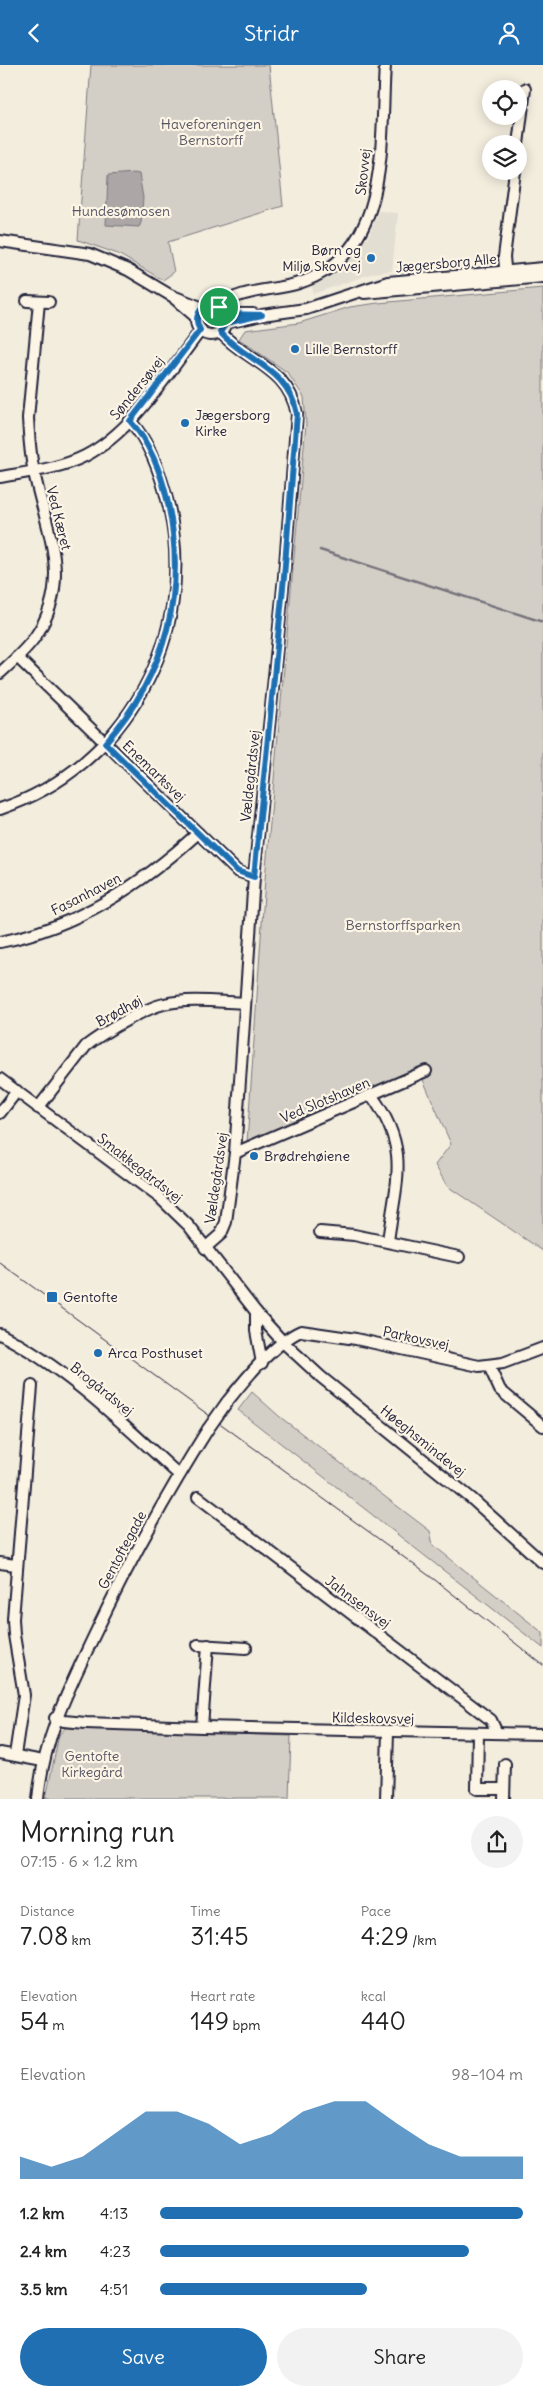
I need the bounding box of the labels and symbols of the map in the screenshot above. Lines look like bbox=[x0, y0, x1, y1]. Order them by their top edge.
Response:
park label: Haveforeningen Bernstorff bbox=[161, 115, 261, 149]
street label: Skovvej bbox=[352, 148, 374, 196]
park label: Hundesømosen bbox=[72, 202, 170, 220]
place label: Børn og Miljø Skovvej bbox=[282, 241, 361, 275]
street label: Jægersborg Alle bbox=[395, 250, 497, 276]
marker: Børn og Miljø Skovvej bbox=[365, 252, 377, 264]
pin bbox=[198, 286, 240, 328]
place label: Lille Bernstorff bbox=[305, 340, 398, 358]
marker: Lille Bernstorff bbox=[289, 343, 301, 355]
street label: Søndersøvej bbox=[106, 352, 168, 424]
place label: Jægersborg Kirke bbox=[195, 406, 270, 440]
marker: Jægersborg Kirke bbox=[179, 417, 191, 429]
street label: Ved Kæret bbox=[42, 484, 76, 552]
street label: Vældegårdsvej bbox=[236, 729, 264, 823]
street label: Enemarksvej bbox=[119, 736, 189, 806]
street label: Fasanhaven bbox=[48, 869, 124, 919]
park label: Bernstorffsparken bbox=[345, 916, 461, 934]
street label: Brødhøj bbox=[93, 991, 145, 1031]
street label: Ved Slotshaven bbox=[277, 1073, 373, 1127]
street label: Smakkegårdsvej bbox=[94, 1129, 186, 1207]
street label: Vældegårdsvej bbox=[201, 1131, 231, 1225]
place label: Brødrehøiene bbox=[264, 1147, 350, 1165]
marker: Brødrehøiene bbox=[248, 1150, 260, 1162]
place label: Gentofte bbox=[63, 1288, 118, 1306]
marker: Gentofte bbox=[45, 1290, 59, 1304]
street label: Parkovsvej bbox=[381, 1322, 451, 1354]
place label: Arca Posthuset bbox=[108, 1344, 203, 1362]
marker: Arca Posthuset bbox=[92, 1347, 104, 1359]
street label: Brogårdsvej bbox=[67, 1358, 137, 1420]
street label: Høeghsmindevej bbox=[377, 1401, 469, 1481]
street label: Gentoftegade bbox=[94, 1508, 150, 1592]
street label: Jahnsensvej bbox=[322, 1572, 394, 1632]
street label: Kildeskovsvej bbox=[332, 1708, 414, 1728]
park label: Gentofte Kirkegård bbox=[61, 1747, 123, 1781]

